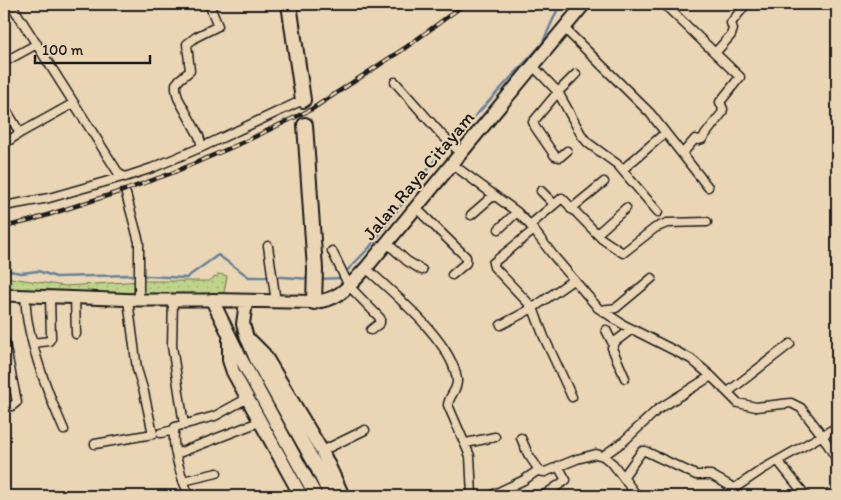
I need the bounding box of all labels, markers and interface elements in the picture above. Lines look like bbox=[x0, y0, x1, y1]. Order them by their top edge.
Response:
scale bar bbox=[35, 32, 150, 64]
text: 100 m bbox=[42, 41, 84, 59]
street label: Jalan Raya Citayam bbox=[358, 106, 479, 245]

